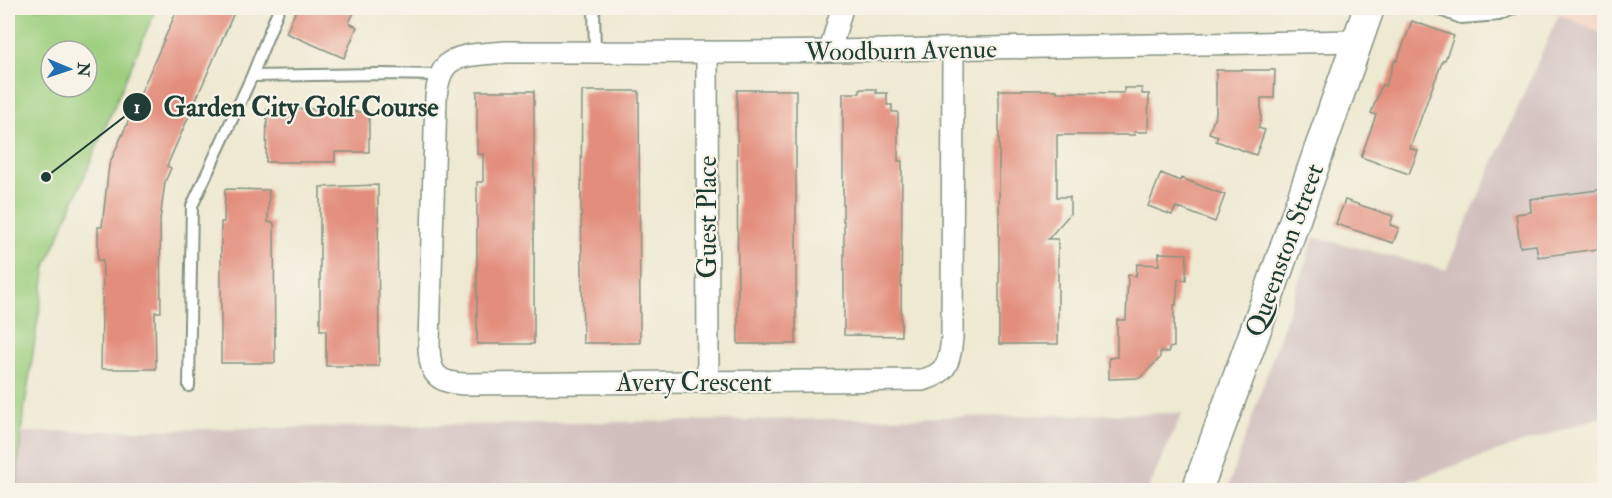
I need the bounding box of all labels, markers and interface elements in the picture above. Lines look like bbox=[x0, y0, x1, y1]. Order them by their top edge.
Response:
street label: Woodburn Avenue bbox=[804, 33, 997, 69]
north arrow bbox=[39, 39, 99, 99]
text: N bbox=[73, 61, 93, 78]
callout: Garden City Golf Course bbox=[122, 84, 451, 129]
text: Garden City Golf Course bbox=[163, 91, 439, 125]
text: 1 bbox=[134, 96, 140, 119]
street label: Guest Place bbox=[692, 155, 724, 278]
street label: Queenston Street bbox=[1239, 159, 1331, 341]
street label: Avery Crescent bbox=[615, 367, 772, 399]

